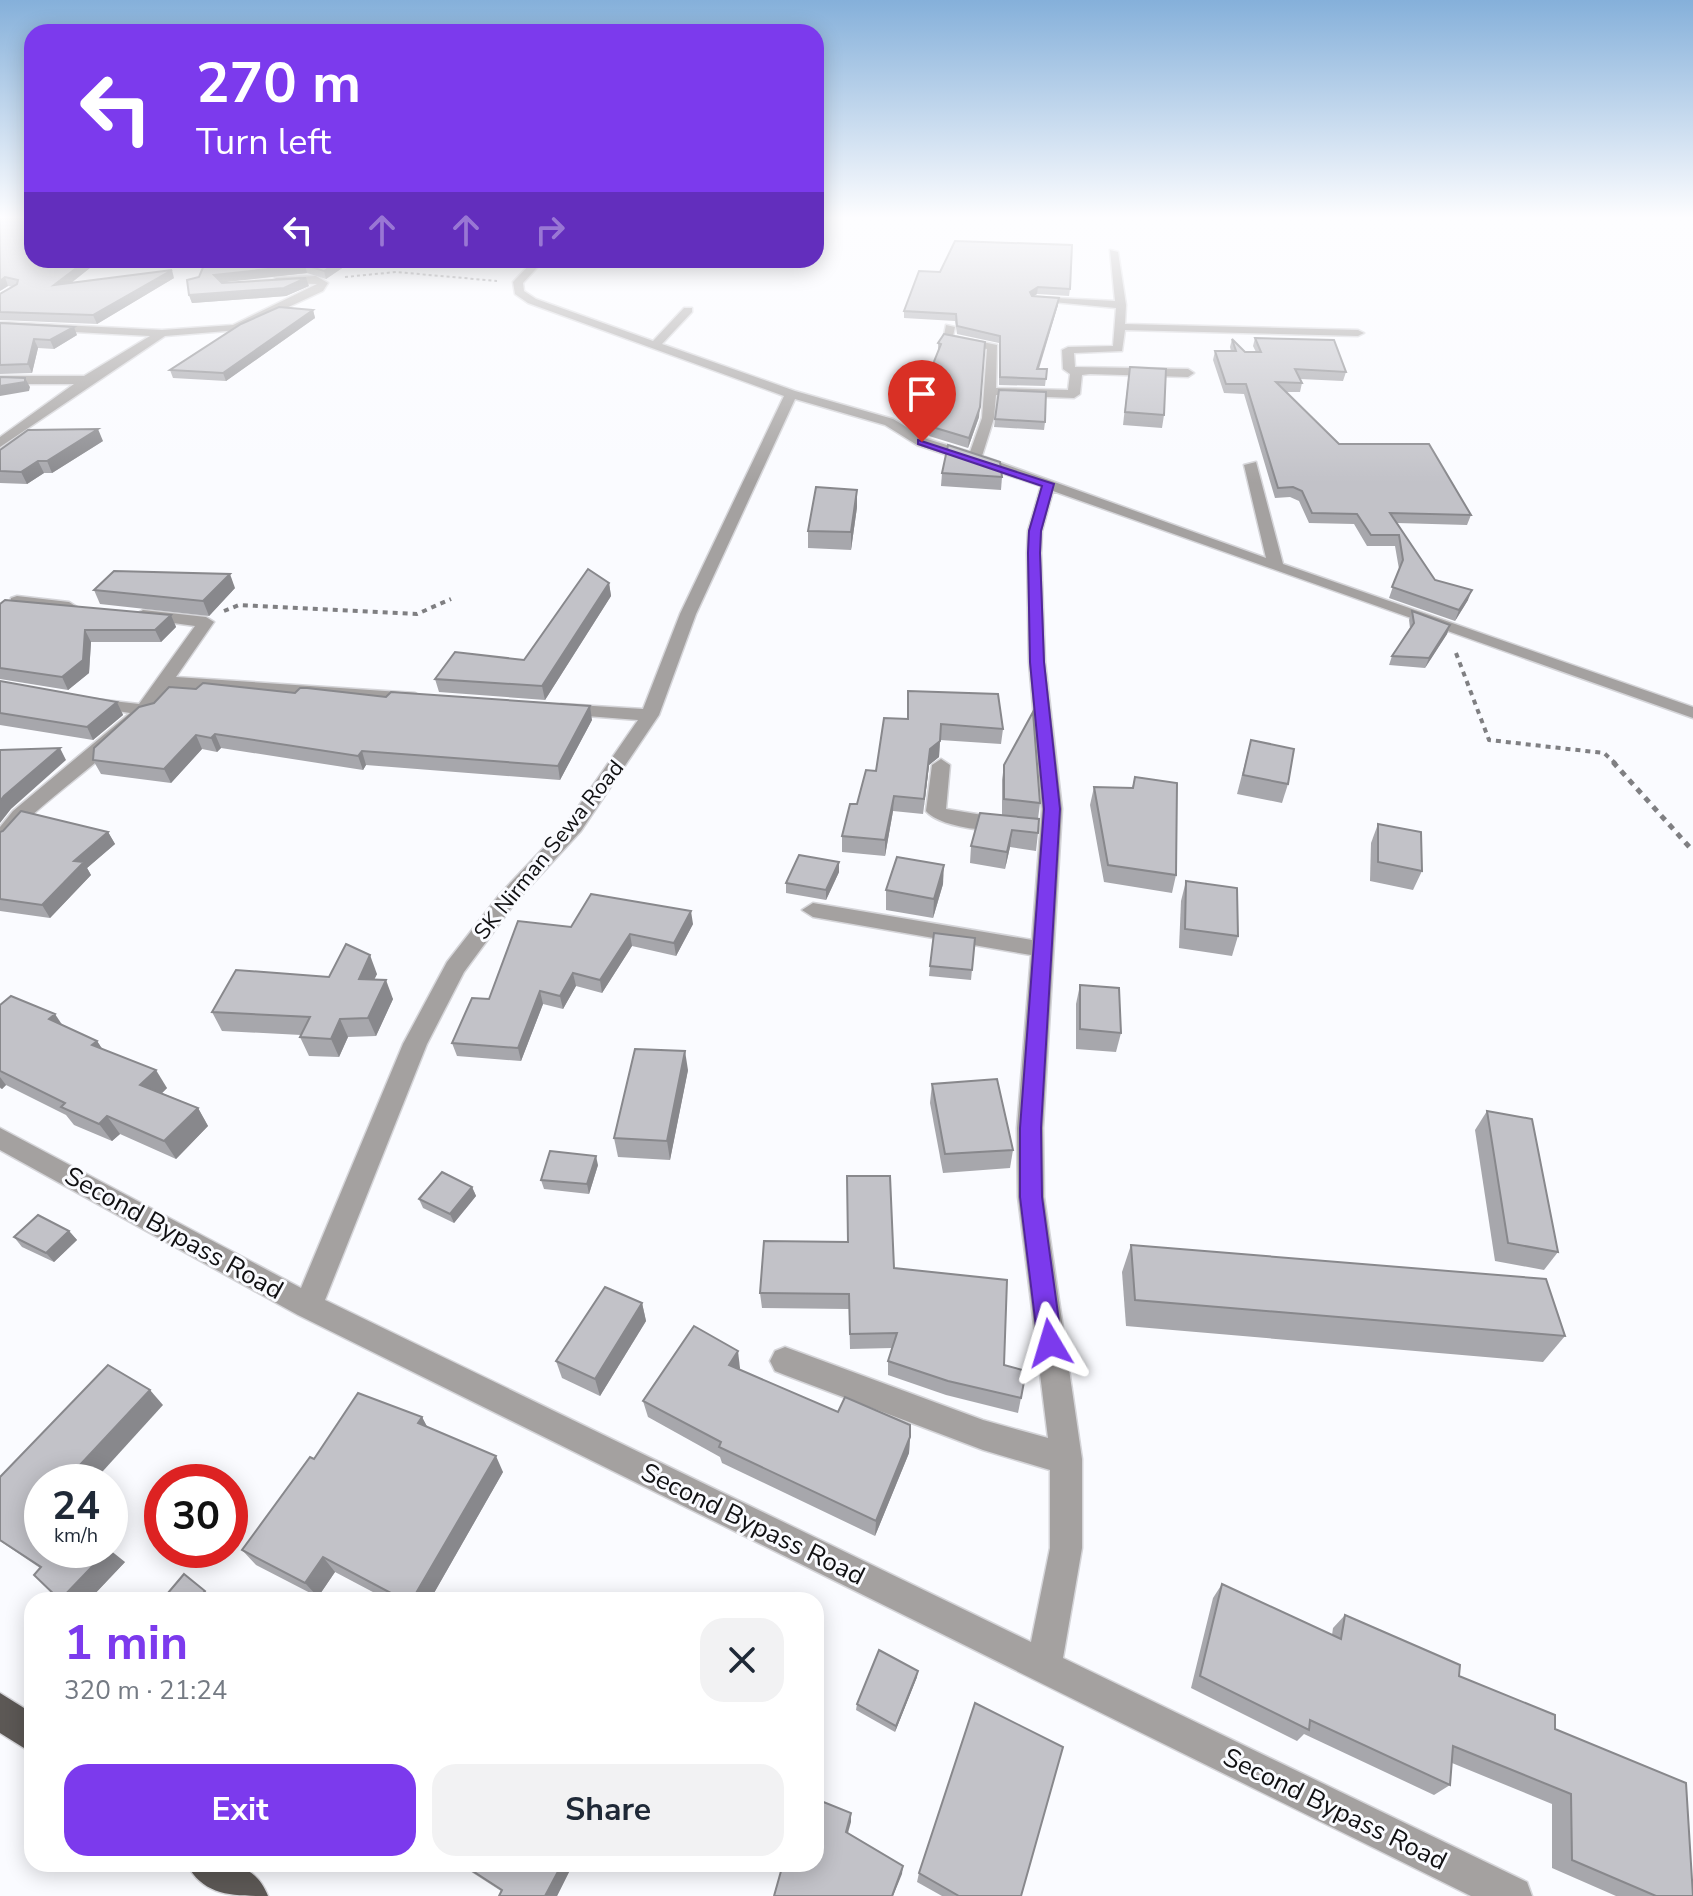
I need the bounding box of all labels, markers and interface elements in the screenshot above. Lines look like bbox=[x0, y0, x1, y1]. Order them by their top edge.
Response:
text: 270 m bbox=[196, 45, 361, 122]
icon: left bbox=[64, 56, 168, 160]
text: Turn left bbox=[196, 118, 331, 167]
icon: left bbox=[276, 208, 320, 252]
icon: ahead bbox=[360, 208, 404, 252]
icon: ahead bbox=[444, 208, 488, 252]
icon: right bbox=[528, 208, 572, 252]
pin bbox=[888, 360, 956, 442]
icon: arrive bbox=[900, 372, 944, 416]
street label: SK Nirman Sewa Road bbox=[467, 754, 631, 946]
street label: Second Bypass Road bbox=[58, 1158, 290, 1308]
position arrow bbox=[1008, 1301, 1092, 1385]
street label: Second Bypass Road bbox=[635, 1455, 871, 1593]
speed limit sign: 30 bbox=[144, 1464, 248, 1568]
text: 24 bbox=[52, 1479, 100, 1533]
text: km/h bbox=[54, 1522, 98, 1549]
text: 1 min bbox=[64, 1610, 188, 1676]
button: close bbox=[700, 1618, 784, 1702]
text: 320 m · 21:24 bbox=[64, 1673, 227, 1708]
street label: Second Bypass Road bbox=[1217, 1740, 1453, 1878]
button: Exit bbox=[64, 1764, 416, 1856]
button: Share bbox=[432, 1764, 784, 1856]

